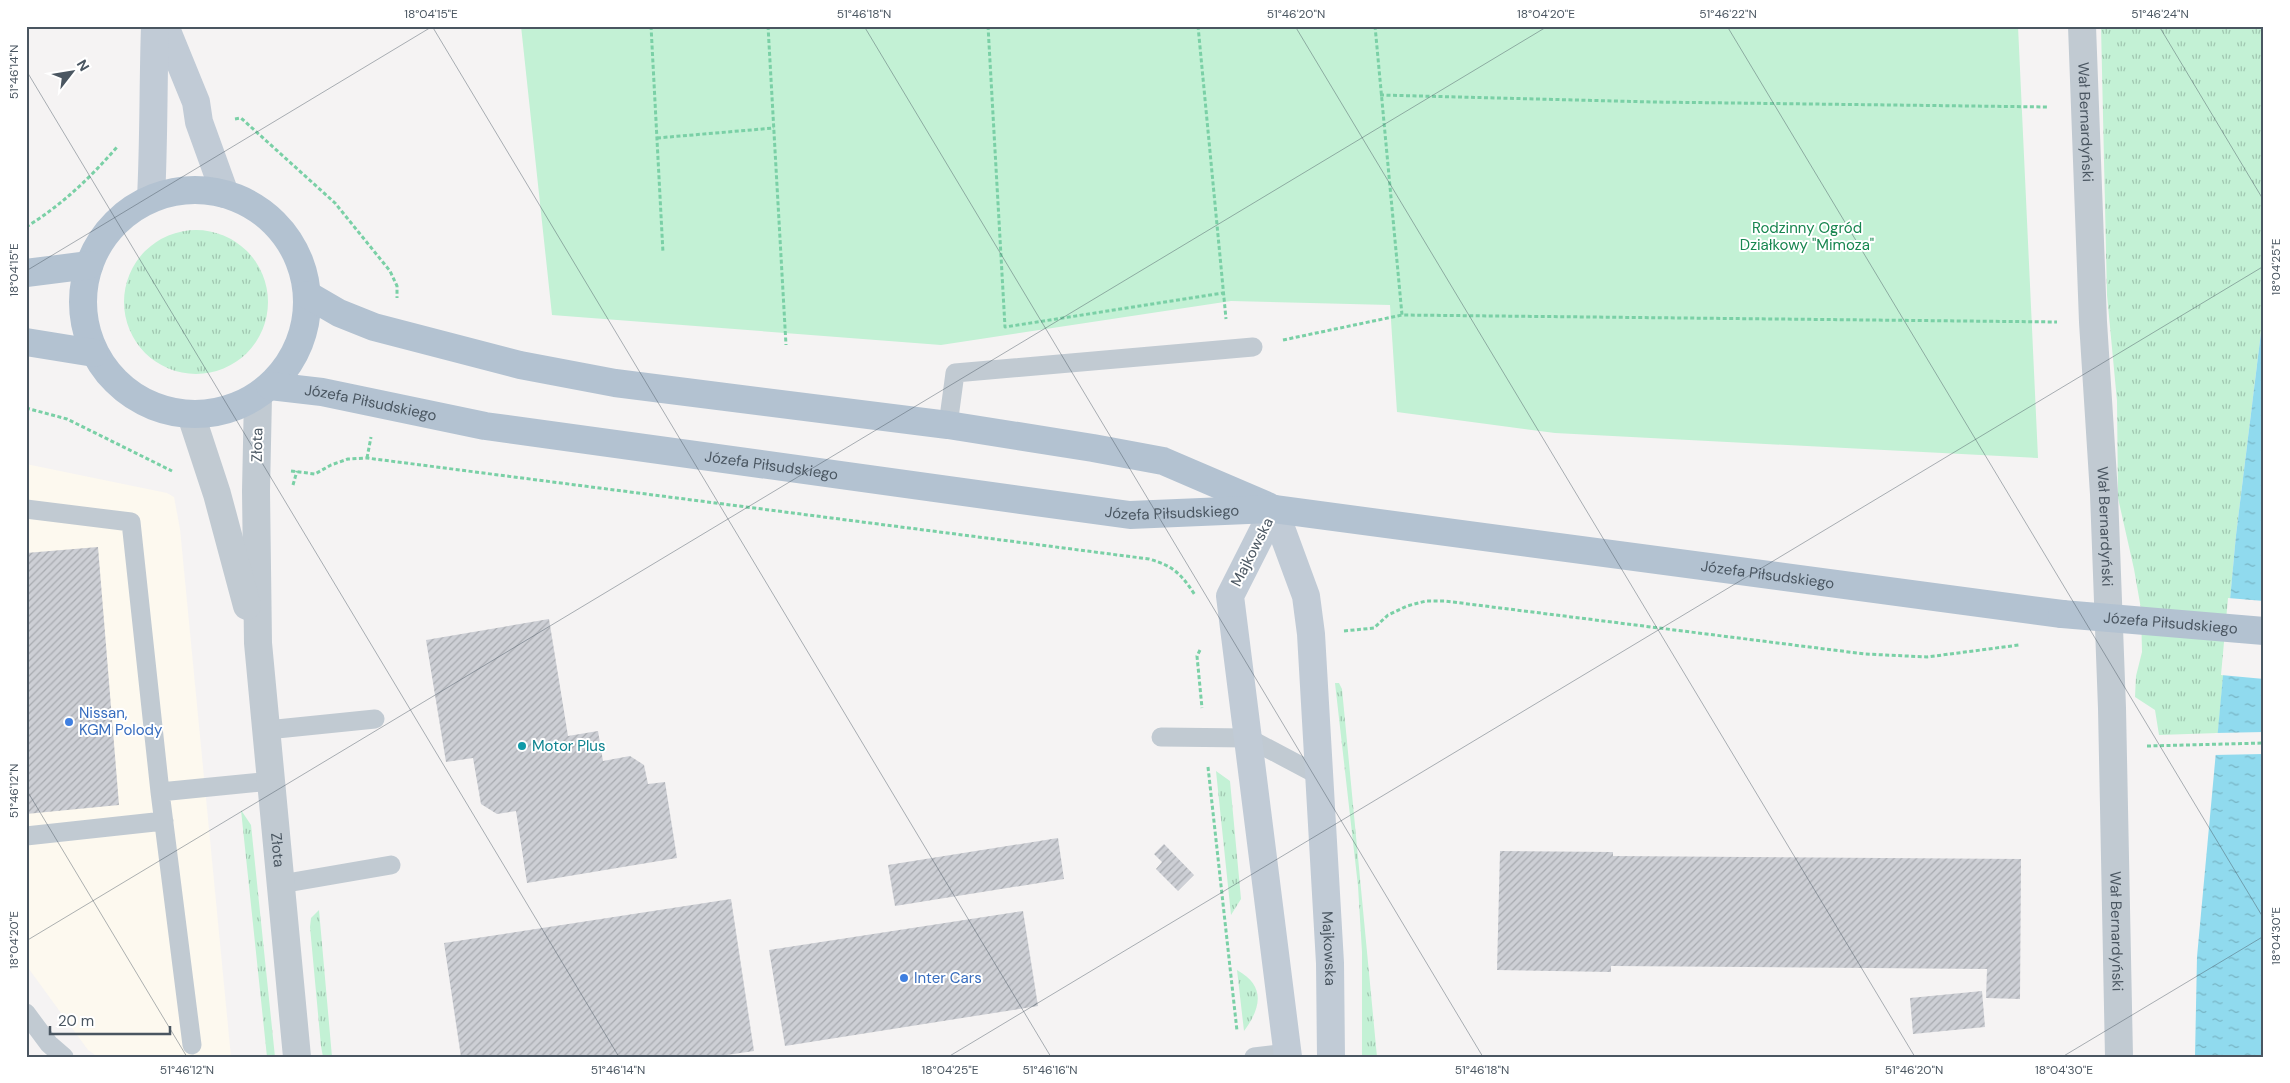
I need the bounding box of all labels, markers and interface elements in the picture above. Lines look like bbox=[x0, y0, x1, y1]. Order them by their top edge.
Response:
text: 18°04'15"E bbox=[404, 6, 458, 22]
text: 51°46'18"N bbox=[837, 6, 891, 22]
text: 51°46'20"N bbox=[1267, 6, 1325, 22]
text: 18°04'20"E bbox=[1517, 6, 1575, 22]
text: 51°46'22"N bbox=[1699, 6, 1757, 22]
text: 51°46'24"N bbox=[2131, 6, 2189, 22]
text: 51°46'14"N bbox=[6, 45, 22, 99]
north arrow bbox=[48, 48, 98, 98]
text: N bbox=[73, 56, 93, 74]
street label: Wał Bernardyński bbox=[2073, 62, 2098, 182]
park label: Rodzinny Ogród Działkowy "Mimoza" bbox=[1740, 218, 1874, 255]
text: 18°04'25"E bbox=[2268, 238, 2284, 295]
text: 18°04'15"E bbox=[6, 243, 22, 297]
street label: Józefa Piłsudskiego bbox=[303, 380, 439, 426]
street label: Złota bbox=[247, 428, 267, 462]
street label: Józefa Piłsudskiego bbox=[703, 446, 840, 485]
street label: Wał Bernardyński bbox=[2092, 466, 2117, 587]
street label: Józefa Piłsudskiego bbox=[1104, 500, 1240, 525]
street label: Majkowska bbox=[1226, 514, 1278, 590]
street label: Józefa Piłsudskiego bbox=[1700, 556, 1836, 594]
street label: Józefa Piłsudskiego bbox=[2103, 608, 2239, 639]
place label: Nissan, KGM Polody bbox=[79, 703, 163, 740]
marker: Nissan, KGM Polody bbox=[63, 716, 75, 728]
place label: Motor Plus bbox=[532, 736, 606, 756]
marker: Motor Plus bbox=[516, 740, 528, 752]
text: 51°46'12"N bbox=[6, 764, 22, 818]
street label: Złota bbox=[266, 832, 289, 868]
street label: Wał Bernardyński bbox=[2105, 871, 2128, 991]
text: 18°04'30"E bbox=[2268, 907, 2284, 965]
text: 18°04'20"E bbox=[6, 911, 22, 969]
street label: Majkowska bbox=[1317, 911, 1340, 986]
place label: Inter Cars bbox=[914, 968, 982, 988]
marker: Inter Cars bbox=[898, 972, 910, 984]
scale bar bbox=[50, 1003, 170, 1035]
text: 20 m bbox=[58, 1011, 94, 1031]
text: 51°46'12"N bbox=[160, 1062, 214, 1078]
text: 51°46'14"N bbox=[591, 1062, 645, 1078]
text: 18°04'25"E bbox=[922, 1062, 979, 1078]
text: 51°46'16"N bbox=[1023, 1062, 1077, 1078]
text: 51°46'18"N bbox=[1455, 1062, 1509, 1078]
text: 51°46'20"N bbox=[1885, 1062, 1943, 1078]
text: 18°04'30"E bbox=[2035, 1062, 2093, 1078]

